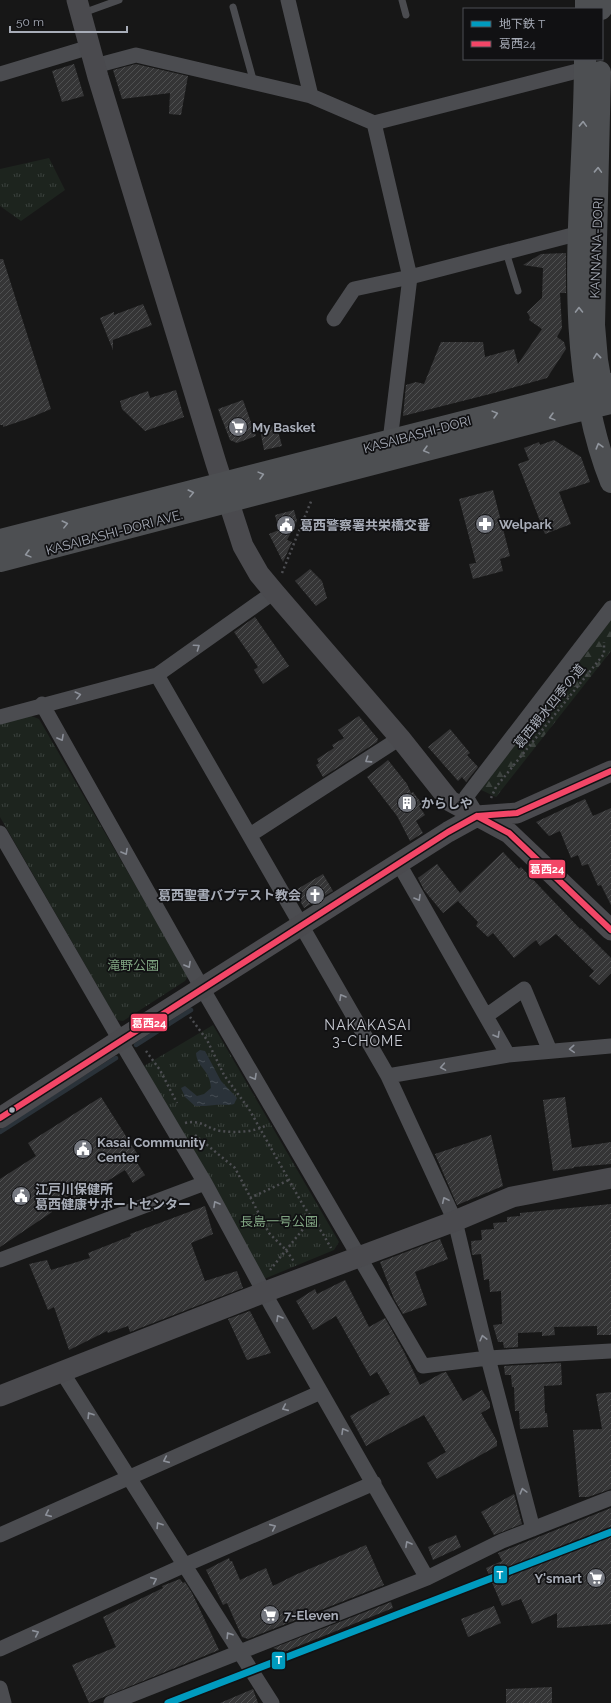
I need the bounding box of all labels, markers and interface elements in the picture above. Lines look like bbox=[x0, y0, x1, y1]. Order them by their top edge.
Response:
scale bar bbox=[10, 8, 127, 34]
legend bbox=[463, 8, 603, 60]
text: 50 m bbox=[16, 15, 44, 29]
text: 地下鉄 T bbox=[499, 17, 546, 31]
text: 葛西24 bbox=[499, 37, 536, 51]
one-way arrow bbox=[579, 121, 588, 127]
one-way arrow bbox=[593, 167, 602, 173]
street label: KANNANA-DORI bbox=[587, 197, 606, 299]
one-way arrow bbox=[575, 307, 583, 313]
one-way arrow bbox=[592, 353, 601, 359]
one-way arrow bbox=[491, 410, 498, 419]
street label: KASAIBASHI-DORI bbox=[362, 413, 473, 456]
one-way arrow bbox=[548, 413, 555, 421]
supermarket icon: My Basket bbox=[227, 416, 249, 438]
place label: My Basket bbox=[252, 420, 316, 435]
one-way arrow bbox=[595, 442, 604, 449]
one-way arrow bbox=[423, 446, 429, 454]
one-way arrow bbox=[257, 471, 264, 480]
one-way arrow bbox=[188, 489, 194, 497]
street label: KASAIBASHI-DORI AVE. bbox=[44, 507, 184, 558]
pharmacy icon: Welpark bbox=[474, 513, 496, 535]
public building icon: 葛西警察署共栄橋交番 bbox=[275, 514, 297, 536]
place label: Welpark bbox=[499, 517, 552, 532]
place label: 葛西警察署共栄橋交番 bbox=[300, 518, 430, 533]
one-way arrow bbox=[61, 520, 68, 529]
one-way arrow bbox=[25, 549, 32, 558]
one-way arrow bbox=[192, 645, 199, 652]
street label: 葛西親水四季の道 bbox=[511, 661, 588, 751]
one-way arrow bbox=[74, 691, 81, 700]
one-way arrow bbox=[56, 734, 63, 741]
one-way arrow bbox=[365, 755, 372, 762]
building icon: からしや bbox=[396, 792, 418, 814]
place label: からしや bbox=[421, 796, 473, 811]
one-way arrow bbox=[120, 848, 127, 855]
line badge: 葛西24 bbox=[528, 859, 566, 879]
text: 葛西24 bbox=[530, 863, 564, 876]
church icon: 葛西聖書バプテスト教会 bbox=[304, 884, 326, 906]
place label: 葛西聖書バプテスト教会 bbox=[158, 888, 301, 903]
one-way arrow bbox=[414, 894, 421, 901]
park label: 滝野公園 bbox=[107, 958, 159, 973]
one-way arrow bbox=[184, 961, 191, 968]
one-way arrow bbox=[339, 993, 347, 1001]
line badge: 葛西24 bbox=[130, 1013, 168, 1032]
text: 葛西24 bbox=[132, 1017, 166, 1030]
district label: NAKAKASAI 3-CHOME bbox=[324, 1017, 412, 1049]
one-way arrow bbox=[492, 1031, 499, 1038]
one-way arrow bbox=[569, 1045, 575, 1054]
one-way arrow bbox=[440, 1062, 446, 1070]
one-way arrow bbox=[249, 1073, 257, 1080]
unlabelled marker bbox=[7, 1105, 17, 1115]
place label: Kasai Community Center bbox=[97, 1135, 206, 1165]
public building icon: Kasai Community Center bbox=[72, 1138, 94, 1160]
place label: 江戸川保健所 葛西健康サポートセンター bbox=[35, 1182, 191, 1212]
public building icon: 江戸川保健所 葛西健康サポートセンター bbox=[10, 1185, 32, 1207]
one-way arrow bbox=[442, 1196, 450, 1204]
one-way arrow bbox=[214, 1201, 221, 1208]
park label: 長島一号公園 bbox=[240, 1214, 318, 1229]
one-way arrow bbox=[276, 1315, 284, 1322]
one-way arrow bbox=[479, 1335, 488, 1342]
one-way arrow bbox=[282, 1403, 289, 1411]
one-way arrow bbox=[87, 1412, 94, 1419]
one-way arrow bbox=[341, 1428, 348, 1435]
one-way arrow bbox=[163, 1456, 170, 1464]
one-way arrow bbox=[519, 1488, 528, 1495]
one-way arrow bbox=[44, 1509, 51, 1517]
one-way arrow bbox=[156, 1522, 164, 1529]
one-way arrow bbox=[268, 1524, 276, 1532]
one-way arrow bbox=[405, 1541, 413, 1548]
line badge: T bbox=[493, 1565, 508, 1584]
supermarket icon: Y'smart bbox=[585, 1567, 607, 1589]
text: T bbox=[497, 1569, 504, 1582]
place label: Y'smart bbox=[534, 1571, 582, 1586]
one-way arrow bbox=[150, 1576, 157, 1584]
supermarket icon: 7-Eleven bbox=[259, 1604, 281, 1626]
place label: 7-Eleven bbox=[284, 1608, 339, 1623]
one-way arrow bbox=[31, 1630, 39, 1638]
one-way arrow bbox=[226, 1632, 234, 1639]
line badge: T bbox=[271, 1651, 286, 1670]
text: T bbox=[276, 1654, 283, 1667]

